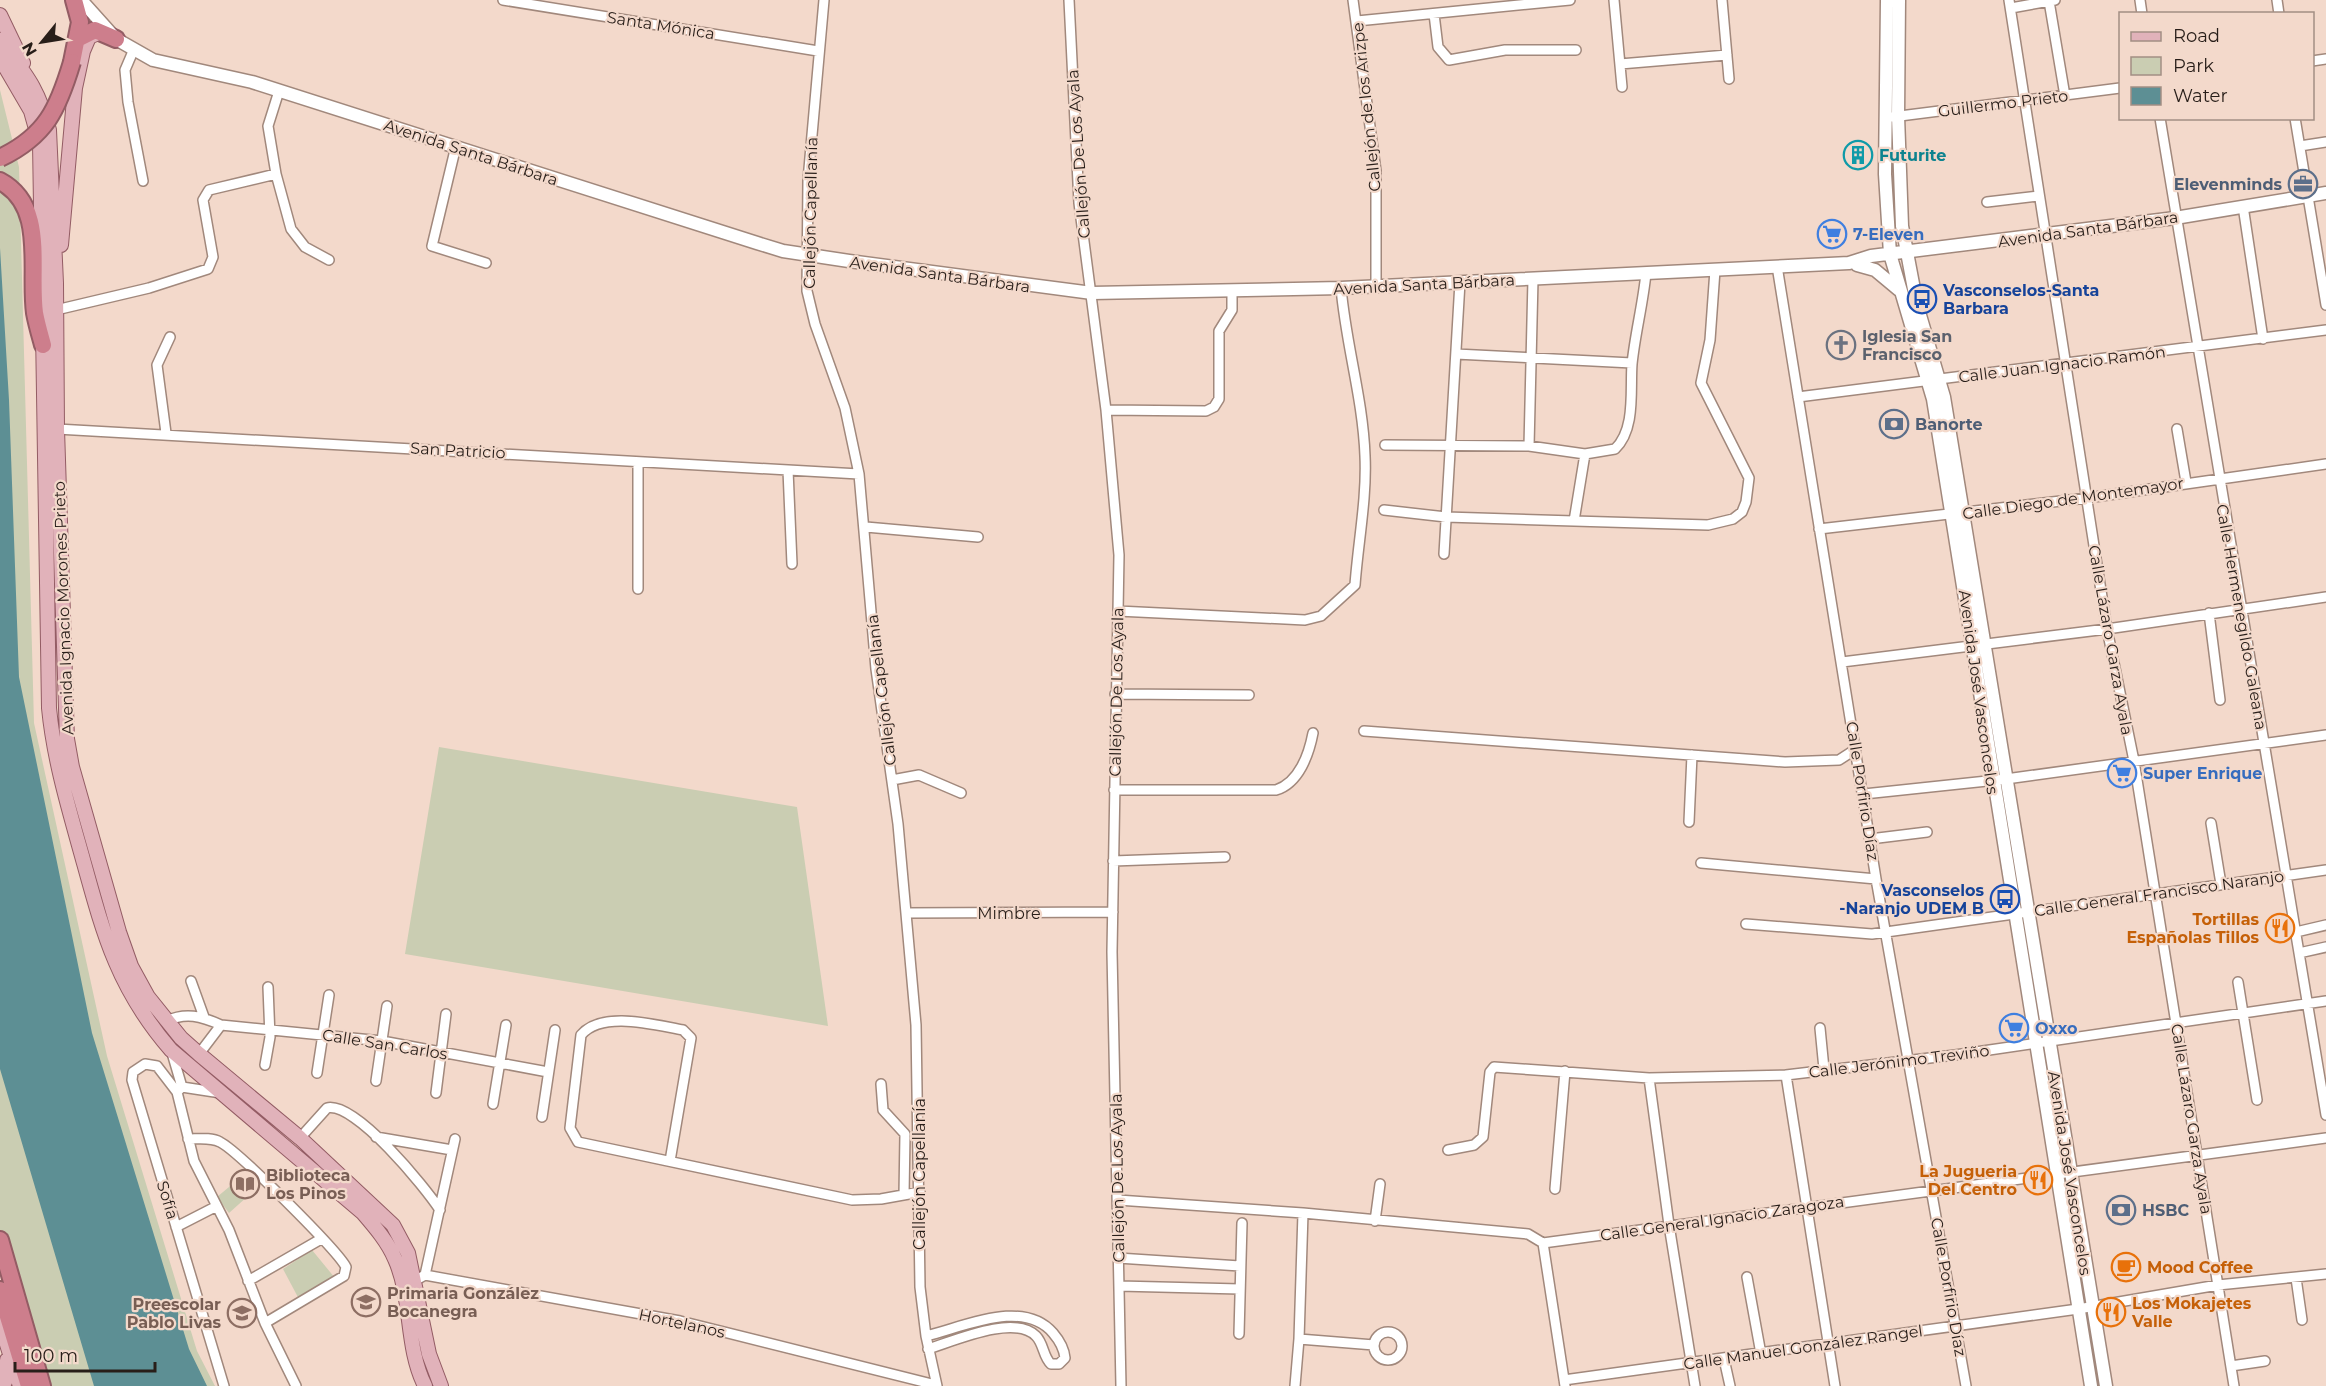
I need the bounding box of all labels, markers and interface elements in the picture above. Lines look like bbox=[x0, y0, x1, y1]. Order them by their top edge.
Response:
street label: Santa Mónica bbox=[606, 8, 716, 43]
north arrow bbox=[12, 12, 72, 72]
legend bbox=[2119, 12, 2314, 120]
street label: Callejón de los Arizpe bbox=[1348, 21, 1385, 192]
text: Road bbox=[2173, 25, 2220, 47]
text: N bbox=[18, 39, 41, 60]
text: Park bbox=[2173, 55, 2214, 77]
street label: Callejón De Los Ayala bbox=[1063, 69, 1094, 239]
text: Water bbox=[2173, 85, 2228, 107]
street label: Guillermo Prieto bbox=[1937, 86, 2069, 121]
street label: Avenida Santa Bárbara bbox=[381, 115, 560, 190]
street label: Callejón Capellanía bbox=[800, 137, 821, 289]
building icon: Futurite bbox=[1842, 139, 1874, 171]
place label: Futurite bbox=[1879, 146, 1946, 165]
office icon: Elevenminds bbox=[2287, 168, 2319, 200]
place label: Elevenminds bbox=[2174, 175, 2282, 194]
street label: Avenida Santa Bárbara bbox=[1997, 207, 2179, 252]
supermarket icon: 7-Eleven bbox=[1816, 218, 1848, 250]
place label: 7-Eleven bbox=[1853, 225, 1924, 244]
street label: Avenida Santa Bárbara bbox=[849, 252, 1031, 297]
street label: Avenida Santa Bárbara bbox=[1333, 270, 1515, 299]
place label: Vasconselos-Santa Barbara bbox=[1942, 281, 2099, 318]
bus stop icon: Vasconselos-Santa Barbara bbox=[1906, 283, 1938, 315]
place label: Iglesia San Francisco bbox=[1862, 327, 1952, 364]
church icon: Iglesia San Francisco bbox=[1825, 329, 1857, 361]
street label: Calle Juan Ignacio Ramón bbox=[1957, 342, 2167, 387]
bank icon: Banorte bbox=[1878, 408, 1910, 440]
place label: Banorte bbox=[1915, 415, 1983, 434]
street label: San Patricio bbox=[410, 439, 506, 462]
street label: Calle Diego de Montemayor bbox=[1961, 474, 2185, 523]
street label: Avenida Ignacio Morones Prieto bbox=[50, 481, 77, 735]
street label: Calle Hermenegildo Galeana bbox=[2212, 503, 2271, 732]
street label: Calle Lázaro Garza Ayala bbox=[2084, 544, 2137, 737]
street label: Avenida José Vasconcelos bbox=[1955, 589, 2002, 796]
street label: Callejón De Los Ayala bbox=[1106, 607, 1127, 777]
street label: Callejón Capellanía bbox=[863, 613, 900, 767]
street label: Calle Porfirio Díaz bbox=[1842, 720, 1883, 862]
supermarket icon: Super Enrique bbox=[2106, 757, 2138, 789]
place label: Super Enrique bbox=[2143, 764, 2262, 783]
street label: Calle General Francisco Naranjo bbox=[2033, 867, 2285, 920]
place label: Vasconselos -Naranjo UDEM B bbox=[1839, 881, 1984, 918]
bus stop icon: Vasconselos -Naranjo UDEM B bbox=[1989, 883, 2021, 915]
street label: Mimbre bbox=[977, 904, 1041, 923]
place label: Tortillas Españolas Tillos bbox=[2126, 910, 2259, 947]
restaurant icon: Tortillas Españolas Tillos bbox=[2264, 912, 2296, 944]
supermarket icon: Oxxo bbox=[1998, 1012, 2030, 1044]
place label: Oxxo bbox=[2035, 1019, 2078, 1038]
street label: Calle Lázaro Garza Ayala bbox=[2167, 1022, 2216, 1216]
street label: Calle San Carlos bbox=[321, 1025, 449, 1064]
street label: Calle Jerónimo Treviño bbox=[1808, 1041, 1990, 1082]
street label: Avenida José Vasconcelos bbox=[2044, 1070, 2095, 1277]
street label: Callejón De Los Ayala bbox=[1107, 1093, 1128, 1263]
street label: Callejón Capellanía bbox=[910, 1098, 929, 1250]
place label: La Jugueria Del Centro bbox=[1919, 1162, 2017, 1199]
restaurant icon: La Jugueria Del Centro bbox=[2022, 1164, 2054, 1196]
place label: Biblioteca Los Pinos bbox=[266, 1166, 350, 1203]
library icon: Biblioteca Los Pinos bbox=[229, 1168, 261, 1200]
street label: Sofía bbox=[153, 1179, 182, 1222]
street label: Calle General Ignacio Zaragoza bbox=[1599, 1192, 1845, 1245]
bank icon: HSBC bbox=[2105, 1194, 2137, 1226]
place label: HSBC bbox=[2142, 1201, 2189, 1220]
street label: Calle Porfirio Díaz bbox=[1927, 1216, 1970, 1358]
cafe icon: Mood Coffee bbox=[2110, 1251, 2142, 1283]
place label: Mood Coffee bbox=[2147, 1258, 2253, 1277]
place label: Primaria González Bocanegra bbox=[387, 1284, 539, 1321]
school or university icon: Primaria González Bocanegra bbox=[350, 1286, 382, 1318]
place label: Los Mokajetes Valle bbox=[2131, 1294, 2252, 1331]
place label: Preescolar Pablo Livas bbox=[127, 1295, 221, 1332]
restaurant icon: Los Mokajetes Valle bbox=[2095, 1296, 2127, 1328]
school or university icon: Preescolar Pablo Livas bbox=[226, 1297, 258, 1329]
street label: Hortelanos bbox=[637, 1305, 727, 1342]
street label: Calle Manuel González Rangel bbox=[1682, 1321, 1924, 1374]
scale bar bbox=[15, 1335, 154, 1373]
text: 100 m bbox=[24, 1345, 78, 1367]

